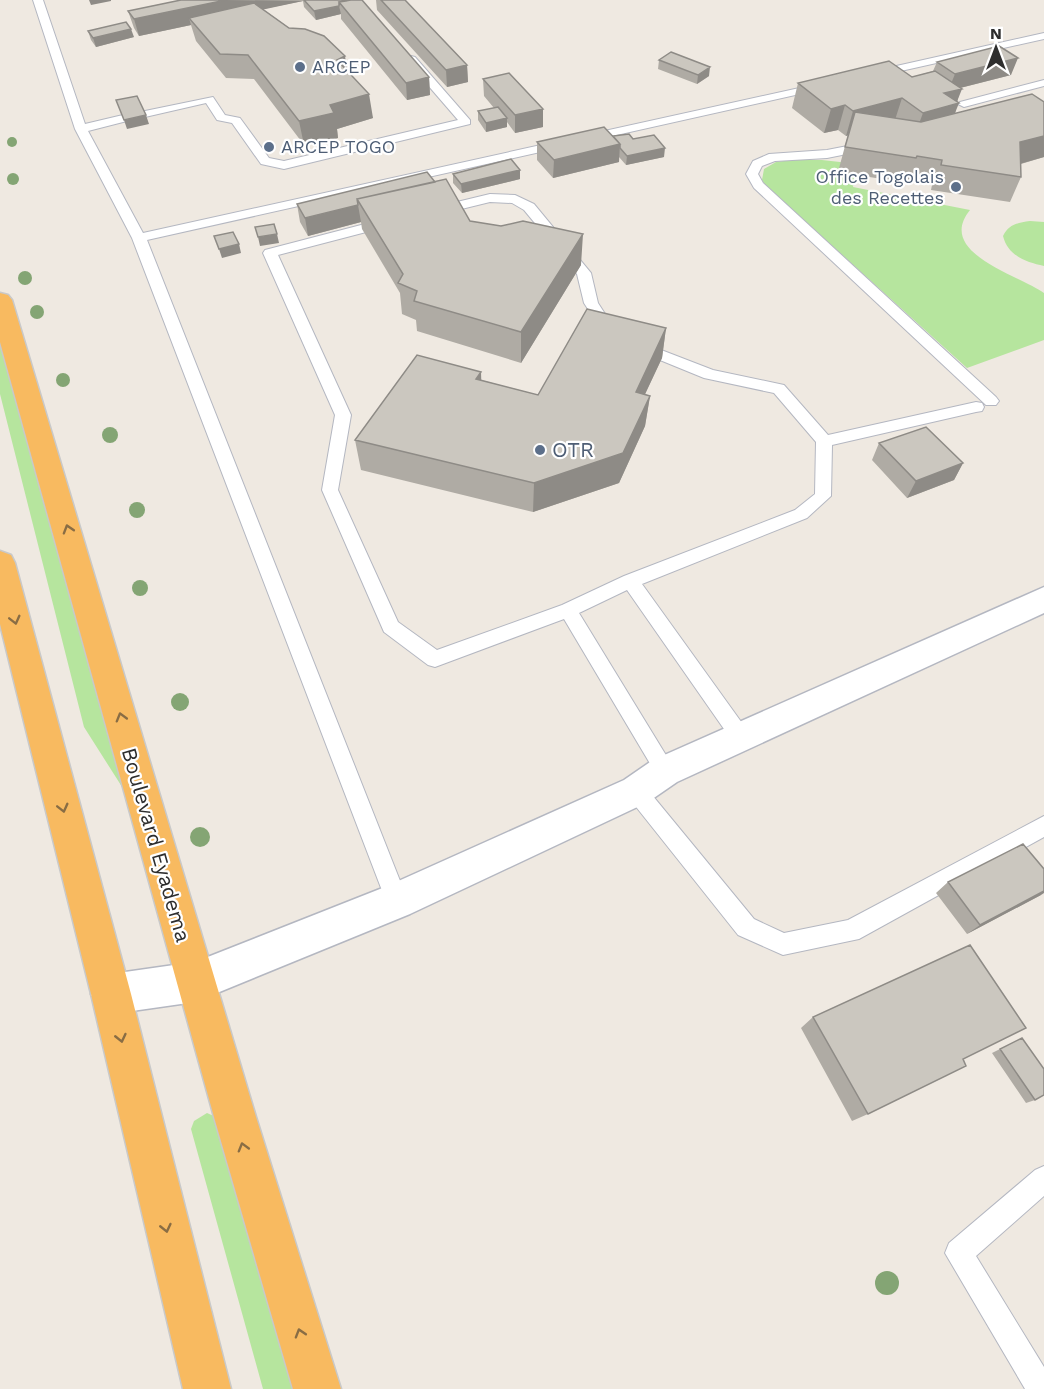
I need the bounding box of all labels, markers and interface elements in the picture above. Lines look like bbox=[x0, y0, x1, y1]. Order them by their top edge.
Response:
north arrow bbox=[966, 18, 1026, 78]
text: N bbox=[990, 24, 1002, 43]
place label: ARCEP bbox=[312, 56, 371, 77]
marker: ARCEP bbox=[293, 60, 307, 74]
place label: ARCEP TOGO bbox=[281, 136, 395, 157]
marker: ARCEP TOGO bbox=[262, 140, 276, 154]
place label: Office Togolais des Recettes bbox=[815, 166, 944, 208]
marker: Office Togolais des Recettes bbox=[949, 180, 963, 194]
place label: OTR bbox=[552, 437, 594, 462]
marker: OTR bbox=[533, 443, 547, 457]
one-way arrow bbox=[63, 524, 75, 535]
one-way arrow bbox=[7, 614, 20, 624]
one-way arrow bbox=[115, 712, 128, 722]
street label: Boulevard Eyadema bbox=[117, 745, 196, 945]
one-way arrow bbox=[56, 803, 68, 813]
one-way arrow bbox=[114, 1033, 127, 1043]
one-way arrow bbox=[238, 1142, 250, 1153]
one-way arrow bbox=[158, 1223, 171, 1233]
one-way arrow bbox=[294, 1328, 307, 1339]

